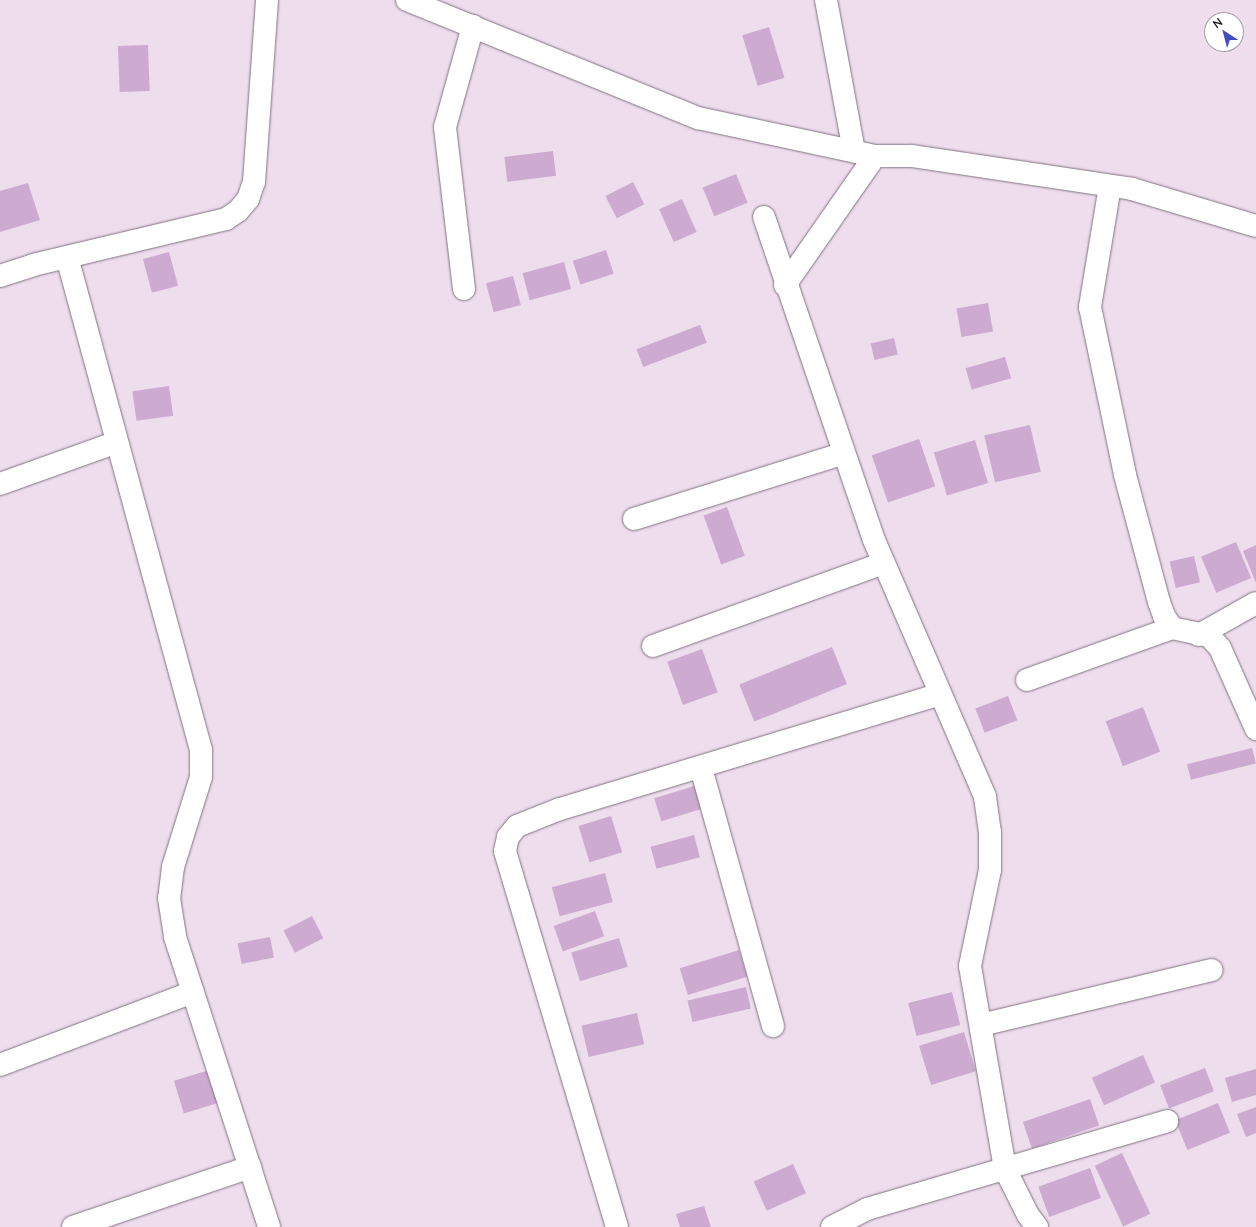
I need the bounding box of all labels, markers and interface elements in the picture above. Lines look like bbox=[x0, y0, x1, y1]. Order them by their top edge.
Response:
north arrow bbox=[1204, 12, 1244, 52]
text: N bbox=[1210, 15, 1224, 30]

